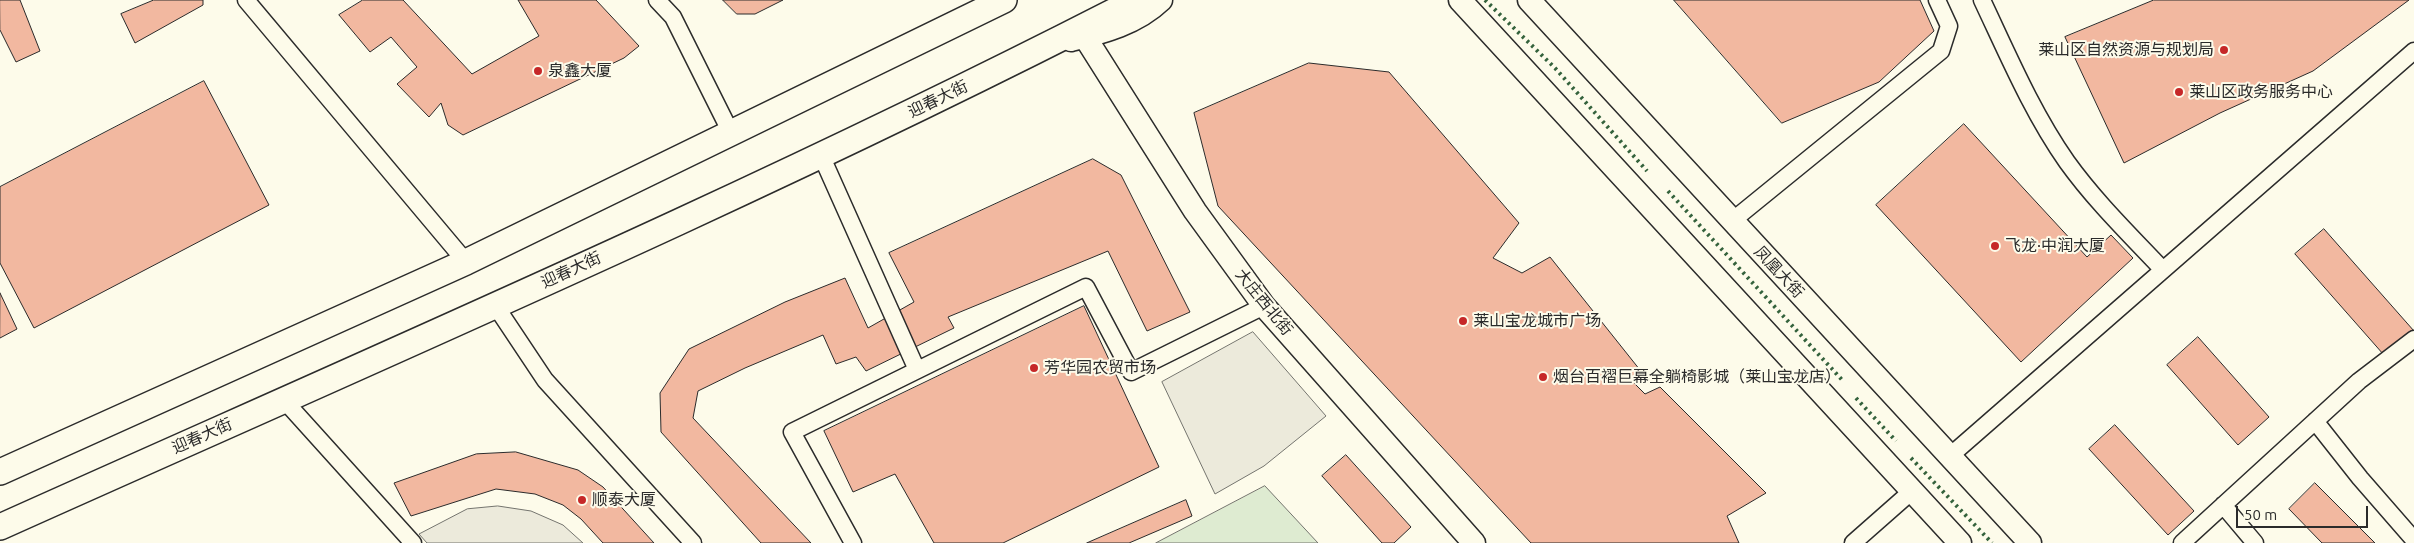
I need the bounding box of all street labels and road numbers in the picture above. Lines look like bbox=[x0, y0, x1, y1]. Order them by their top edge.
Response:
street label: 迎春大街 bbox=[905, 76, 971, 122]
street label: 凤凰大街 bbox=[1750, 242, 1808, 302]
street label: 迎春大街 bbox=[538, 248, 604, 292]
street label: 大庄西北街 bbox=[1231, 265, 1297, 339]
street label: 迎春大街 bbox=[169, 414, 235, 458]

